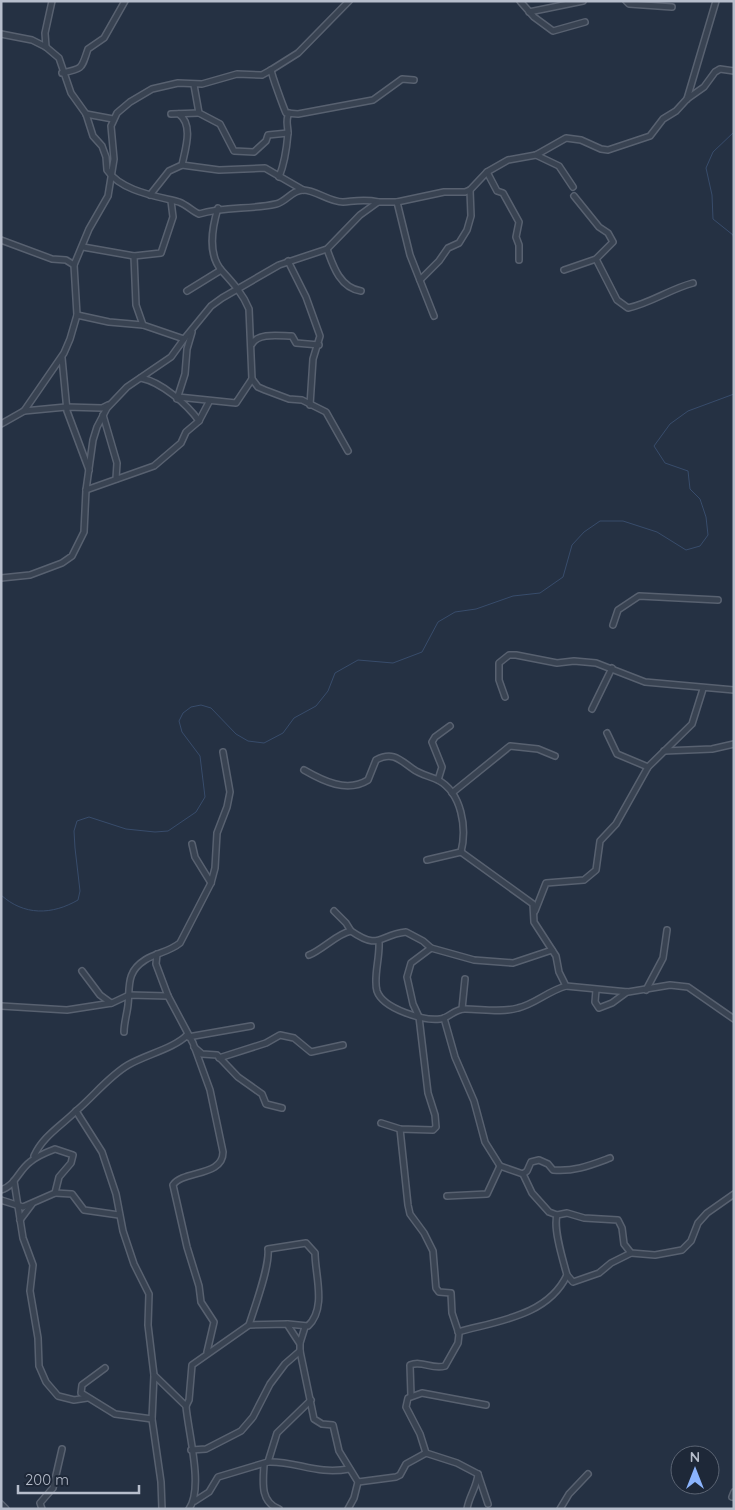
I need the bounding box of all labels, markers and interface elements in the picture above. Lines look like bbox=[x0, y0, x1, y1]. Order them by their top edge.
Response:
north arrow bbox=[670, 1445, 720, 1495]
text: N bbox=[690, 1448, 700, 1466]
scale bar bbox=[18, 1462, 139, 1494]
text: 200 m bbox=[25, 1470, 69, 1489]

